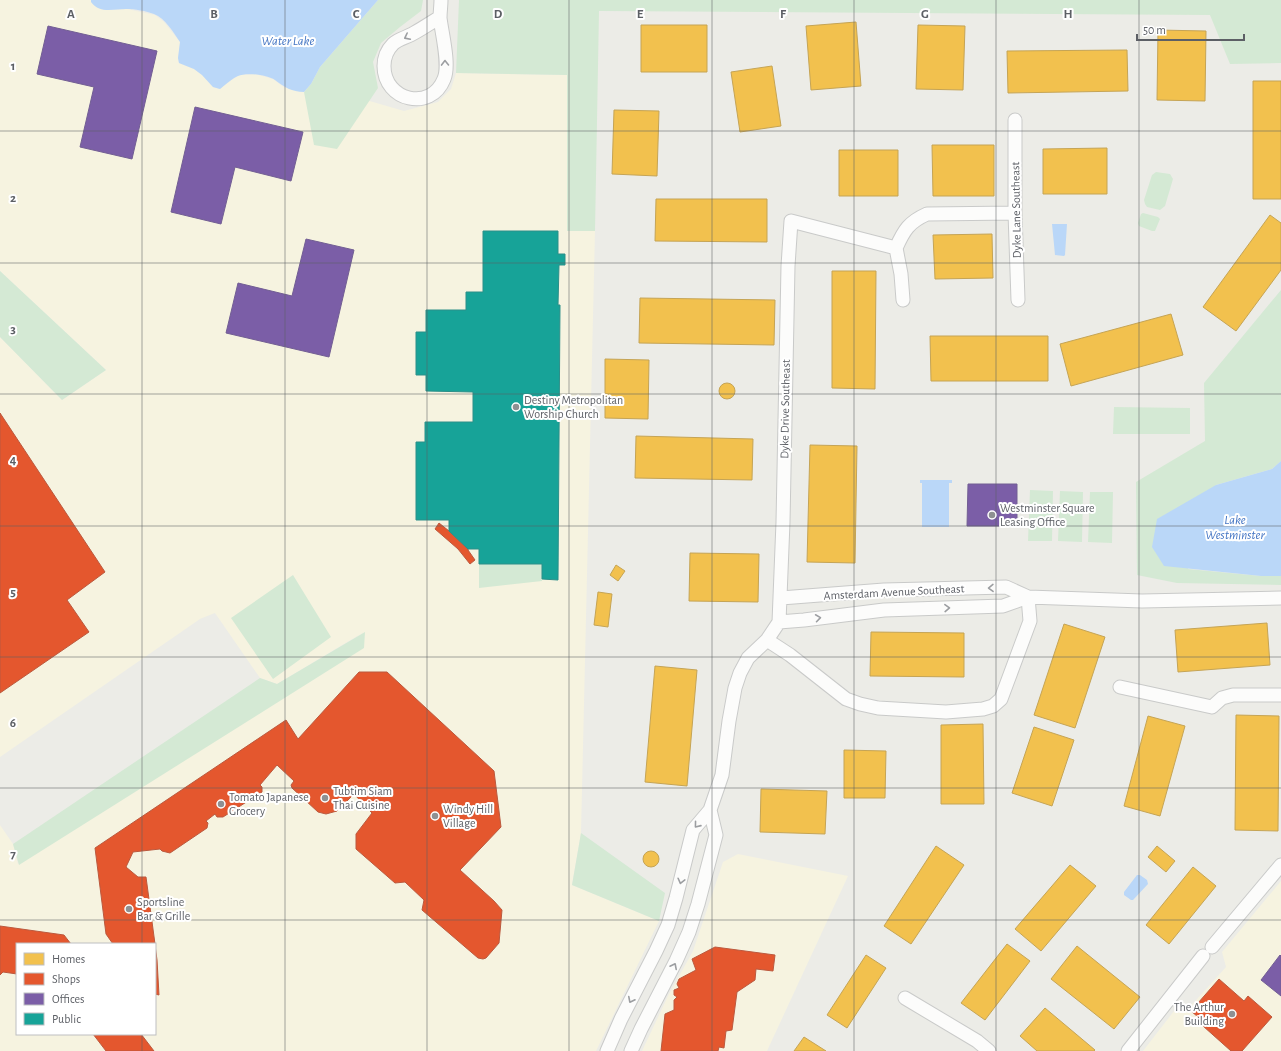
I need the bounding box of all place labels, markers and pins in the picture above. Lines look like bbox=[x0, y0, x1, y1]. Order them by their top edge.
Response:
place label: Destiny Metropolitan Worship Church bbox=[524, 394, 623, 420]
marker: Destiny Metropolitan Worship Church bbox=[511, 402, 521, 412]
place label: Westminster Square Leasing Office bbox=[1000, 502, 1095, 528]
marker: Westminster Square Leasing Office bbox=[987, 510, 997, 520]
place label: Tubtim Siam Thai Cuisine bbox=[333, 785, 392, 811]
place label: Tomato Japanese Grocery bbox=[229, 791, 309, 818]
marker: Tubtim Siam Thai Cuisine bbox=[320, 793, 330, 803]
marker: Tomato Japanese Grocery bbox=[216, 799, 226, 809]
place label: Windy Hill Village bbox=[443, 803, 493, 829]
marker: Windy Hill Village bbox=[430, 811, 440, 821]
place label: Sportsline Bar & Grille bbox=[137, 896, 190, 922]
marker: Sportsline Bar & Grille bbox=[124, 904, 134, 914]
place label: The Arthur Building bbox=[1174, 1001, 1224, 1027]
marker: The Arthur Building bbox=[1227, 1009, 1237, 1019]

